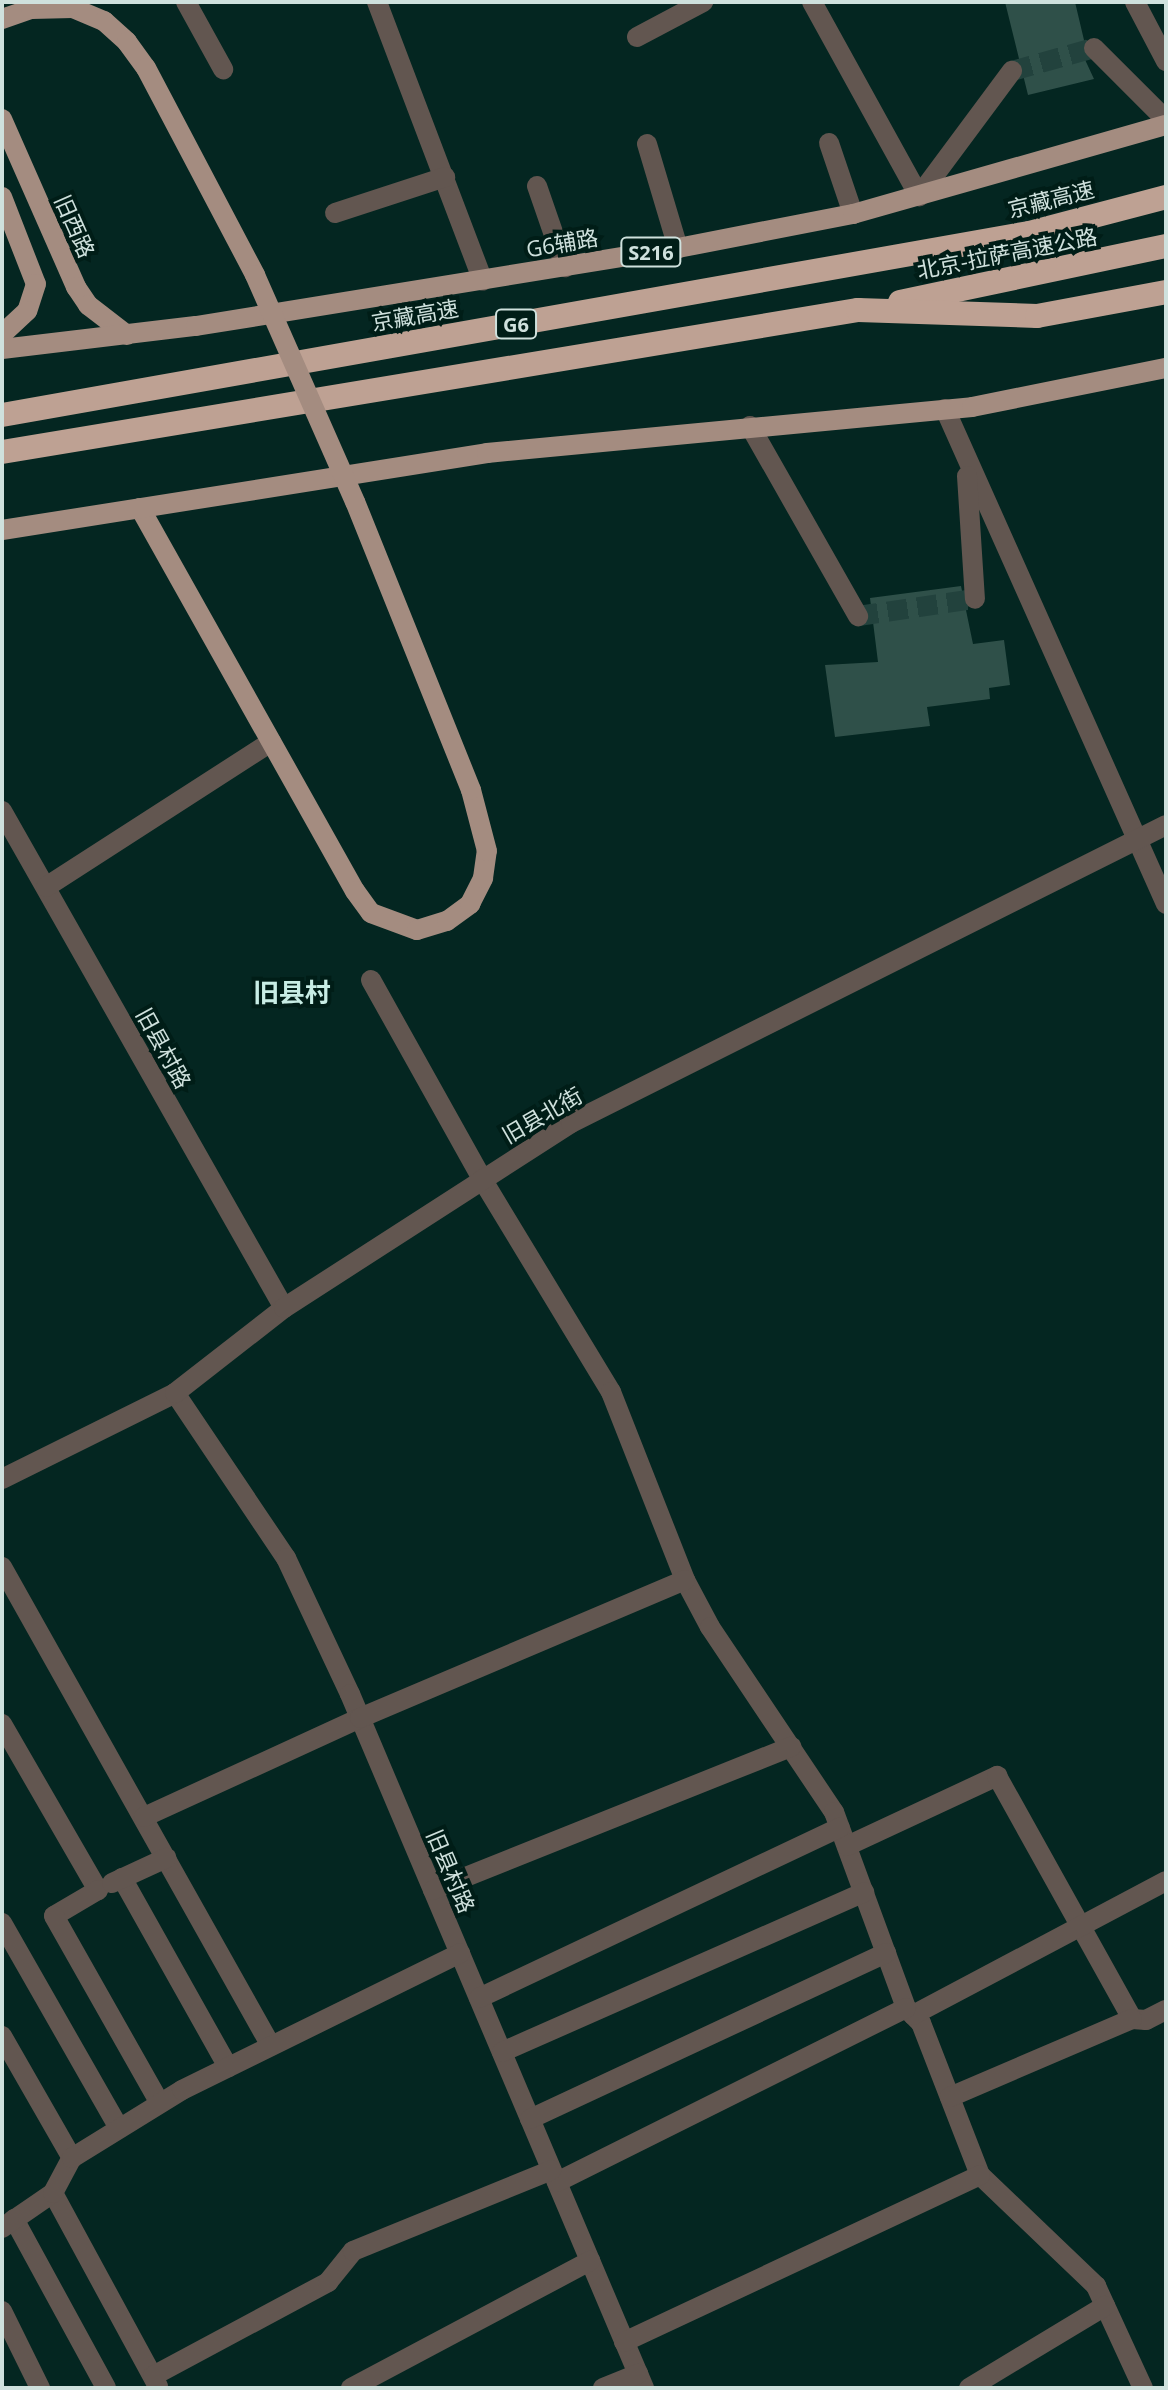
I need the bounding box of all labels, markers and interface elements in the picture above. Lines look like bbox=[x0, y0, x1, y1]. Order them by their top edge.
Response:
street label: 京藏高速 bbox=[1005, 176, 1097, 222]
street label: 旧西路 bbox=[50, 190, 100, 262]
street label: 北京-拉萨高速公路 bbox=[915, 223, 1099, 283]
street label: G6辅路 bbox=[524, 224, 600, 262]
road number: S216 bbox=[619, 236, 683, 268]
street label: 京藏高速 bbox=[369, 294, 461, 336]
road number: G6 bbox=[494, 308, 538, 340]
district label: 旧县村 bbox=[253, 977, 331, 1009]
street label: 旧县村路 bbox=[131, 1003, 197, 1093]
street label: 旧县北街 bbox=[497, 1082, 587, 1148]
street label: 旧县村路 bbox=[422, 1825, 480, 1917]

